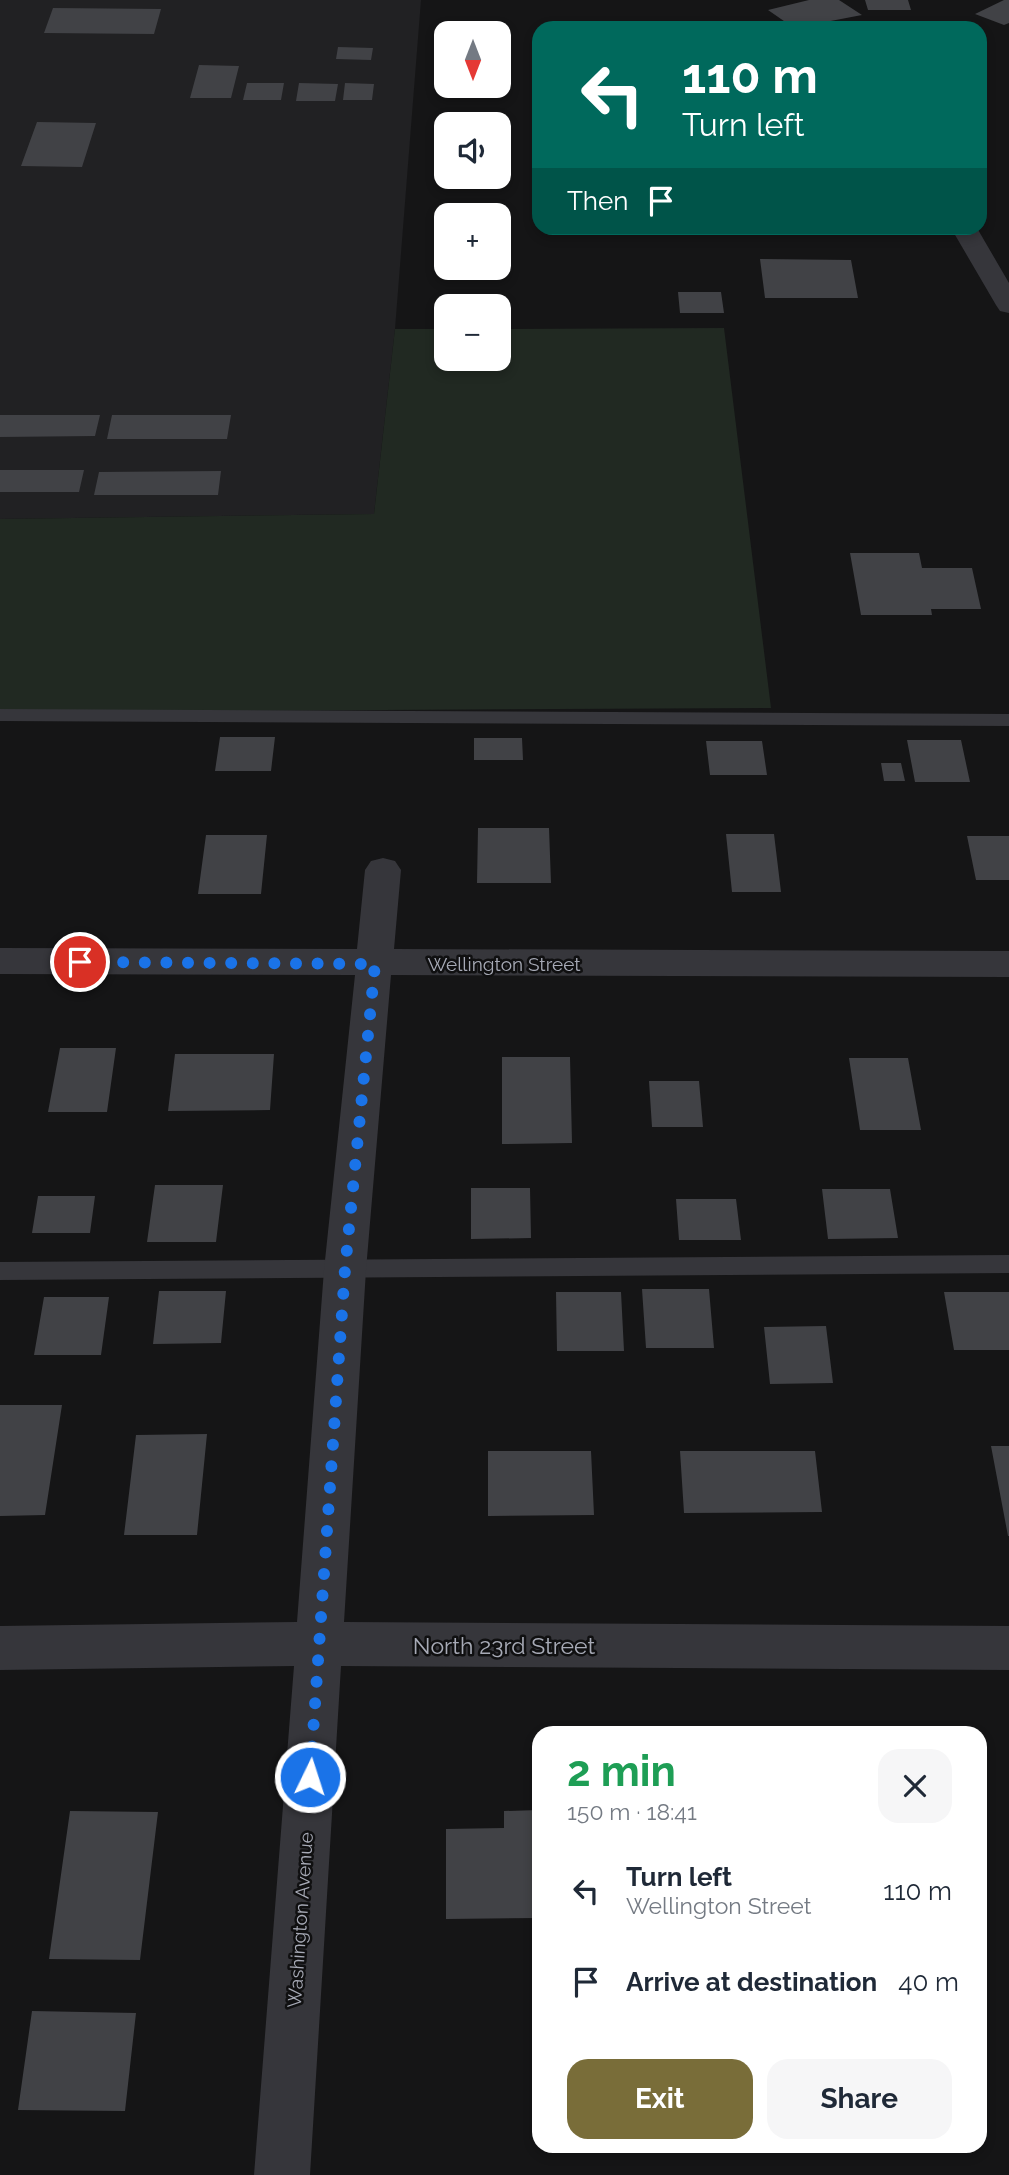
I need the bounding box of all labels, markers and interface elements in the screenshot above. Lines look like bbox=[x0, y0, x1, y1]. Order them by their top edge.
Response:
north arrow bbox=[434, 21, 511, 98]
map controls bbox=[434, 21, 511, 371]
text: 110 m bbox=[682, 47, 818, 104]
icon: left bbox=[567, 49, 658, 140]
text: Turn left bbox=[682, 106, 804, 143]
button: sound bbox=[434, 112, 511, 189]
icon: arrive bbox=[642, 182, 680, 220]
text: Then bbox=[567, 186, 628, 216]
button: + bbox=[434, 203, 511, 280]
button: − bbox=[434, 294, 511, 371]
pin bbox=[50, 932, 110, 992]
icon: arrive bbox=[61, 943, 99, 981]
street label: Wellington Street bbox=[427, 953, 581, 975]
street label: North 23rd Street bbox=[413, 1632, 595, 1659]
position arrow bbox=[273, 1740, 347, 1814]
text: 2 min bbox=[567, 1747, 676, 1796]
button: close bbox=[878, 1749, 952, 1823]
text: 150 m · 18:41 bbox=[567, 1798, 697, 1825]
street label: Washington Avenue bbox=[283, 1831, 317, 2009]
text: Turn left bbox=[626, 1862, 732, 1892]
icon: left bbox=[567, 1872, 605, 1910]
text: 110 m bbox=[883, 1876, 952, 1906]
text: Wellington Street bbox=[626, 1892, 811, 1919]
icon: arrive bbox=[567, 1963, 605, 2001]
text: Arrive at destination bbox=[626, 1967, 877, 1997]
text: 40 m bbox=[898, 1967, 959, 1997]
button: Exit bbox=[567, 2059, 753, 2139]
button: Share bbox=[767, 2059, 952, 2139]

